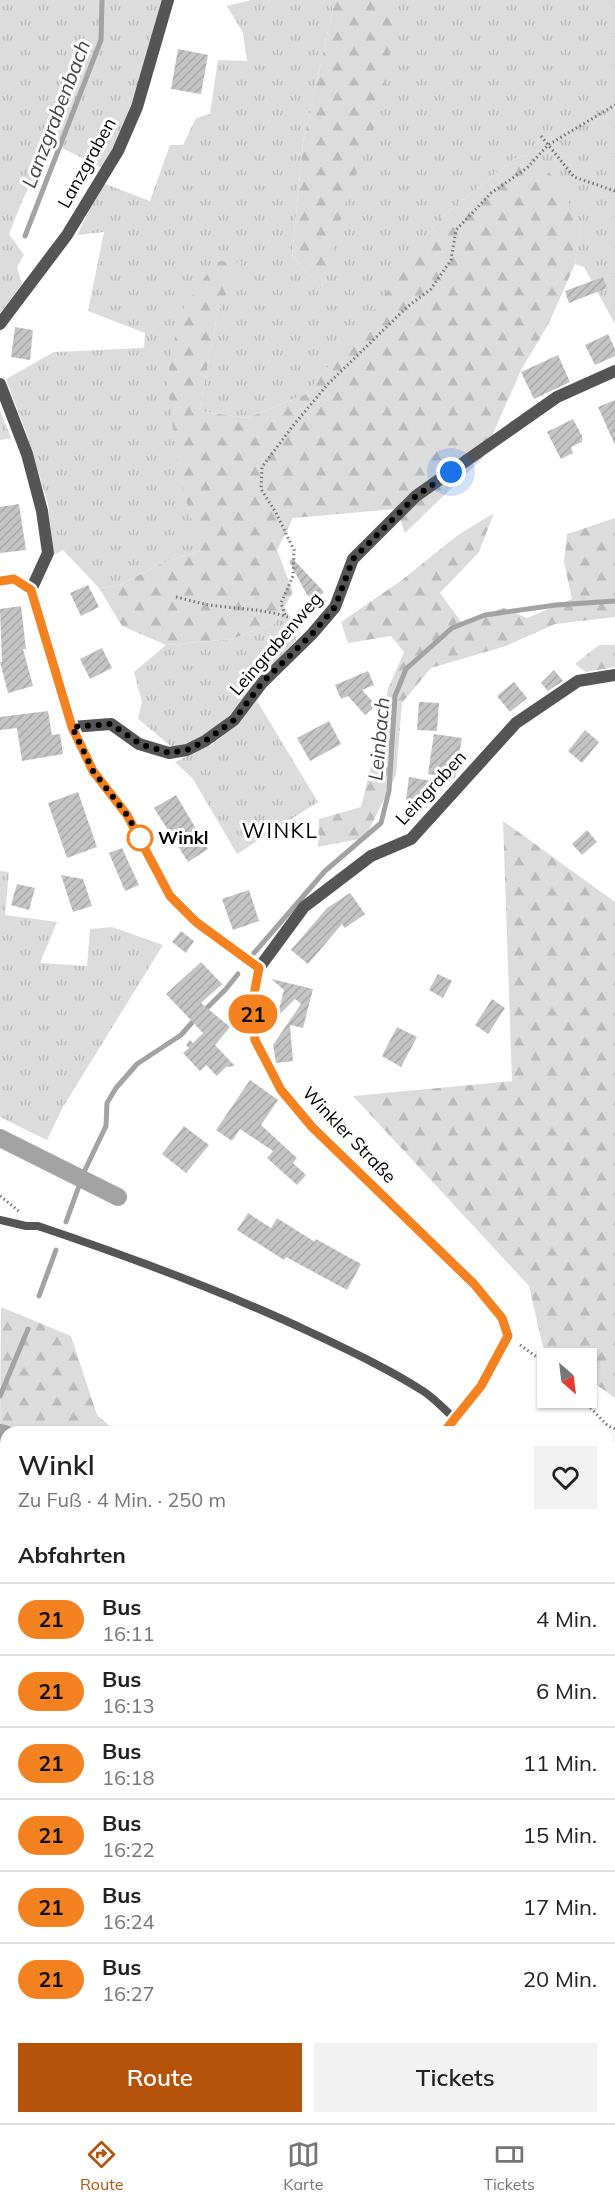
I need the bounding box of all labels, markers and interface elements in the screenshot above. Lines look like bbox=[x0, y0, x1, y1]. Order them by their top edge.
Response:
water label: Lanzgrabenbach bbox=[17, 37, 95, 191]
street label: Lanzgraben bbox=[53, 114, 121, 212]
your location bbox=[436, 457, 466, 487]
street label: Leingrabenweg bbox=[224, 587, 327, 700]
water label: Leinbach bbox=[362, 696, 395, 782]
street label: Leingraben bbox=[390, 746, 471, 830]
district label: WINKL bbox=[242, 817, 318, 843]
marker: Winkl bbox=[127, 825, 153, 851]
place label: Winkl bbox=[158, 826, 208, 849]
line badge: 21 bbox=[226, 994, 280, 1034]
text: 21 bbox=[240, 1001, 266, 1027]
street label: Winkler Straße bbox=[298, 1082, 401, 1188]
north arrow bbox=[537, 1348, 597, 1408]
map controls bbox=[537, 1348, 597, 1408]
button: heart bbox=[534, 1446, 597, 1509]
text: Winkl bbox=[18, 1447, 95, 1482]
text: Zu Fuß · 4 Min. · 250 m bbox=[18, 1487, 226, 1512]
text: Abfahrten bbox=[18, 1541, 126, 1569]
text: Bus bbox=[102, 1593, 141, 1621]
text: 4 Min. bbox=[536, 1605, 597, 1633]
text: 21 bbox=[38, 1606, 64, 1632]
text: 16:11 bbox=[102, 1621, 155, 1646]
text: Bus bbox=[102, 1665, 141, 1693]
text: 6 Min. bbox=[536, 1677, 597, 1705]
text: 21 bbox=[38, 1678, 64, 1704]
text: 16:13 bbox=[102, 1693, 155, 1718]
text: Bus bbox=[102, 1737, 141, 1765]
text: 11 Min. bbox=[523, 1749, 597, 1777]
text: 21 bbox=[38, 1750, 64, 1776]
text: 16:18 bbox=[102, 1765, 155, 1790]
text: Bus bbox=[102, 1809, 141, 1837]
text: 15 Min. bbox=[523, 1821, 597, 1849]
text: 21 bbox=[38, 1822, 64, 1848]
text: 16:22 bbox=[102, 1837, 155, 1862]
text: Bus bbox=[102, 1881, 141, 1909]
text: 17 Min. bbox=[523, 1893, 597, 1921]
text: 21 bbox=[38, 1894, 64, 1920]
text: 16:24 bbox=[102, 1909, 155, 1934]
text: Bus bbox=[102, 1953, 141, 1981]
text: 20 Min. bbox=[523, 1965, 597, 1993]
text: 21 bbox=[38, 1966, 64, 1992]
text: 16:27 bbox=[102, 1981, 155, 2006]
button: Route bbox=[18, 2043, 302, 2112]
button: Tickets bbox=[314, 2043, 597, 2112]
tab: Route bbox=[80, 2138, 123, 2194]
tab: Karte bbox=[283, 2138, 324, 2194]
tab: Tickets bbox=[483, 2138, 535, 2194]

